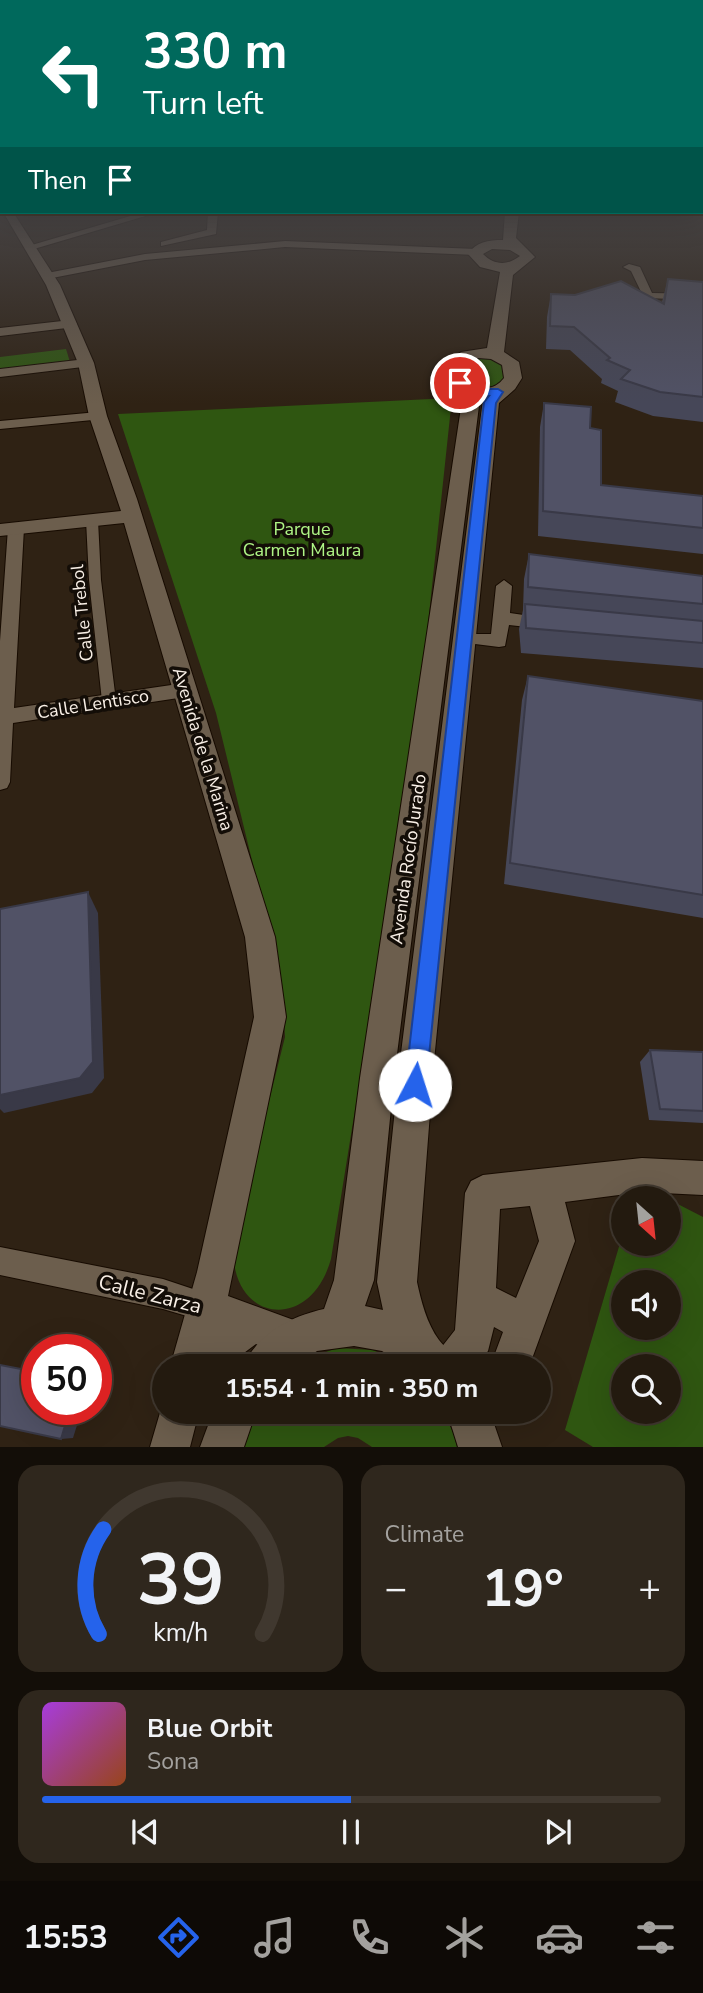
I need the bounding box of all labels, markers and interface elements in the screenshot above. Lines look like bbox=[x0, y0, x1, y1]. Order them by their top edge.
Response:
text: 330 m bbox=[143, 18, 287, 85]
icon: left bbox=[28, 28, 119, 119]
text: Turn left bbox=[143, 82, 263, 125]
icon: arrive bbox=[101, 161, 139, 199]
text: Then bbox=[28, 163, 87, 198]
pin bbox=[430, 353, 490, 413]
icon: arrive bbox=[441, 364, 479, 402]
park label: Parque Carmen Maura bbox=[243, 517, 361, 562]
street label: Calle Trebol bbox=[65, 563, 99, 663]
street label: Avenida de la Marina bbox=[167, 664, 239, 834]
street label: Calle Lentisco bbox=[35, 683, 151, 725]
street label: Avenida Rocío Jurado bbox=[384, 772, 432, 946]
position arrow bbox=[378, 1048, 452, 1122]
north arrow bbox=[611, 1186, 681, 1256]
map controls bbox=[611, 1186, 681, 1424]
street label: Calle Zarza bbox=[95, 1268, 205, 1320]
button: sound bbox=[611, 1270, 681, 1340]
speed limit sign: 50 bbox=[21, 1334, 112, 1425]
button: search bbox=[611, 1354, 681, 1424]
text: 15:54 · 1 min · 350 m bbox=[225, 1371, 478, 1406]
text: Climate bbox=[385, 1519, 464, 1550]
text: 39 bbox=[137, 1531, 224, 1631]
text: 19° bbox=[482, 1553, 564, 1624]
text: − bbox=[385, 1563, 407, 1614]
text: + bbox=[638, 1563, 661, 1614]
text: km/h bbox=[153, 1616, 208, 1650]
text: Blue Orbit bbox=[147, 1711, 272, 1746]
text: Sona bbox=[147, 1746, 199, 1777]
icon: previous bbox=[126, 1813, 164, 1851]
icon: pause bbox=[332, 1813, 370, 1851]
icon: next bbox=[539, 1813, 577, 1851]
icon: directions bbox=[154, 1913, 203, 1962]
icon: music bbox=[250, 1913, 299, 1962]
icon: phone bbox=[345, 1913, 394, 1962]
icon: climate bbox=[440, 1913, 489, 1962]
icon: car bbox=[535, 1913, 584, 1962]
icon: filters bbox=[631, 1913, 680, 1962]
text: 15:53 bbox=[23, 1916, 108, 1959]

